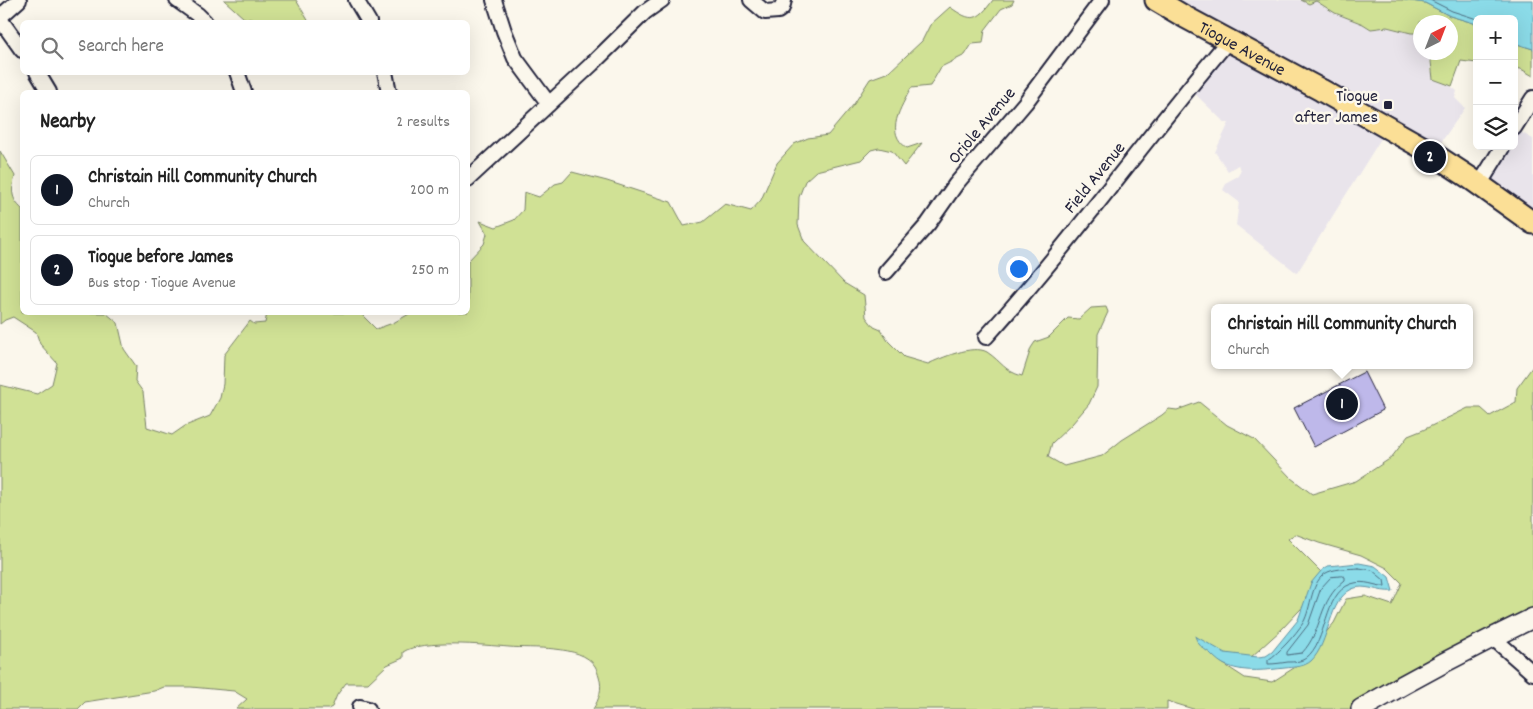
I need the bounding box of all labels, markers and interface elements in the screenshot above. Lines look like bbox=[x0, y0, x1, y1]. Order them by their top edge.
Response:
north arrow bbox=[1413, 15, 1458, 60]
map controls bbox=[1473, 15, 1518, 150]
button: + bbox=[1473, 15, 1518, 60]
street label: Tiogue Avenue bbox=[1193, 17, 1289, 84]
search box bbox=[20, 20, 470, 75]
icon: search bbox=[38, 34, 66, 62]
text: Search here bbox=[78, 34, 164, 61]
button: − bbox=[1473, 60, 1518, 105]
street label: Oriole Avenue bbox=[943, 83, 1023, 171]
place label: Tiogue after James bbox=[1295, 85, 1378, 131]
marker: Tiogue after James bbox=[1382, 99, 1394, 111]
button: layers bbox=[1473, 105, 1518, 150]
text: Nearby bbox=[40, 108, 95, 138]
text: 2 results bbox=[396, 111, 450, 134]
street label: Field Avenue bbox=[1059, 137, 1133, 220]
pin: 2 bbox=[1414, 138, 1446, 176]
text: Christain Hill Community Church bbox=[88, 165, 317, 192]
text: 1 bbox=[55, 179, 59, 202]
text: 200 m bbox=[410, 179, 449, 202]
text: Church bbox=[88, 192, 130, 215]
text: Tiogue before James bbox=[88, 245, 233, 272]
your location bbox=[1006, 256, 1032, 282]
text: 2 bbox=[54, 259, 61, 282]
text: 250 m bbox=[411, 259, 449, 282]
text: Bus stop · Tiogue Avenue bbox=[88, 272, 236, 295]
popup bbox=[1211, 304, 1473, 369]
text: Christain Hill Community Church bbox=[1228, 312, 1456, 339]
text: Church bbox=[1228, 339, 1269, 362]
pin: 1 bbox=[1326, 385, 1358, 423]

